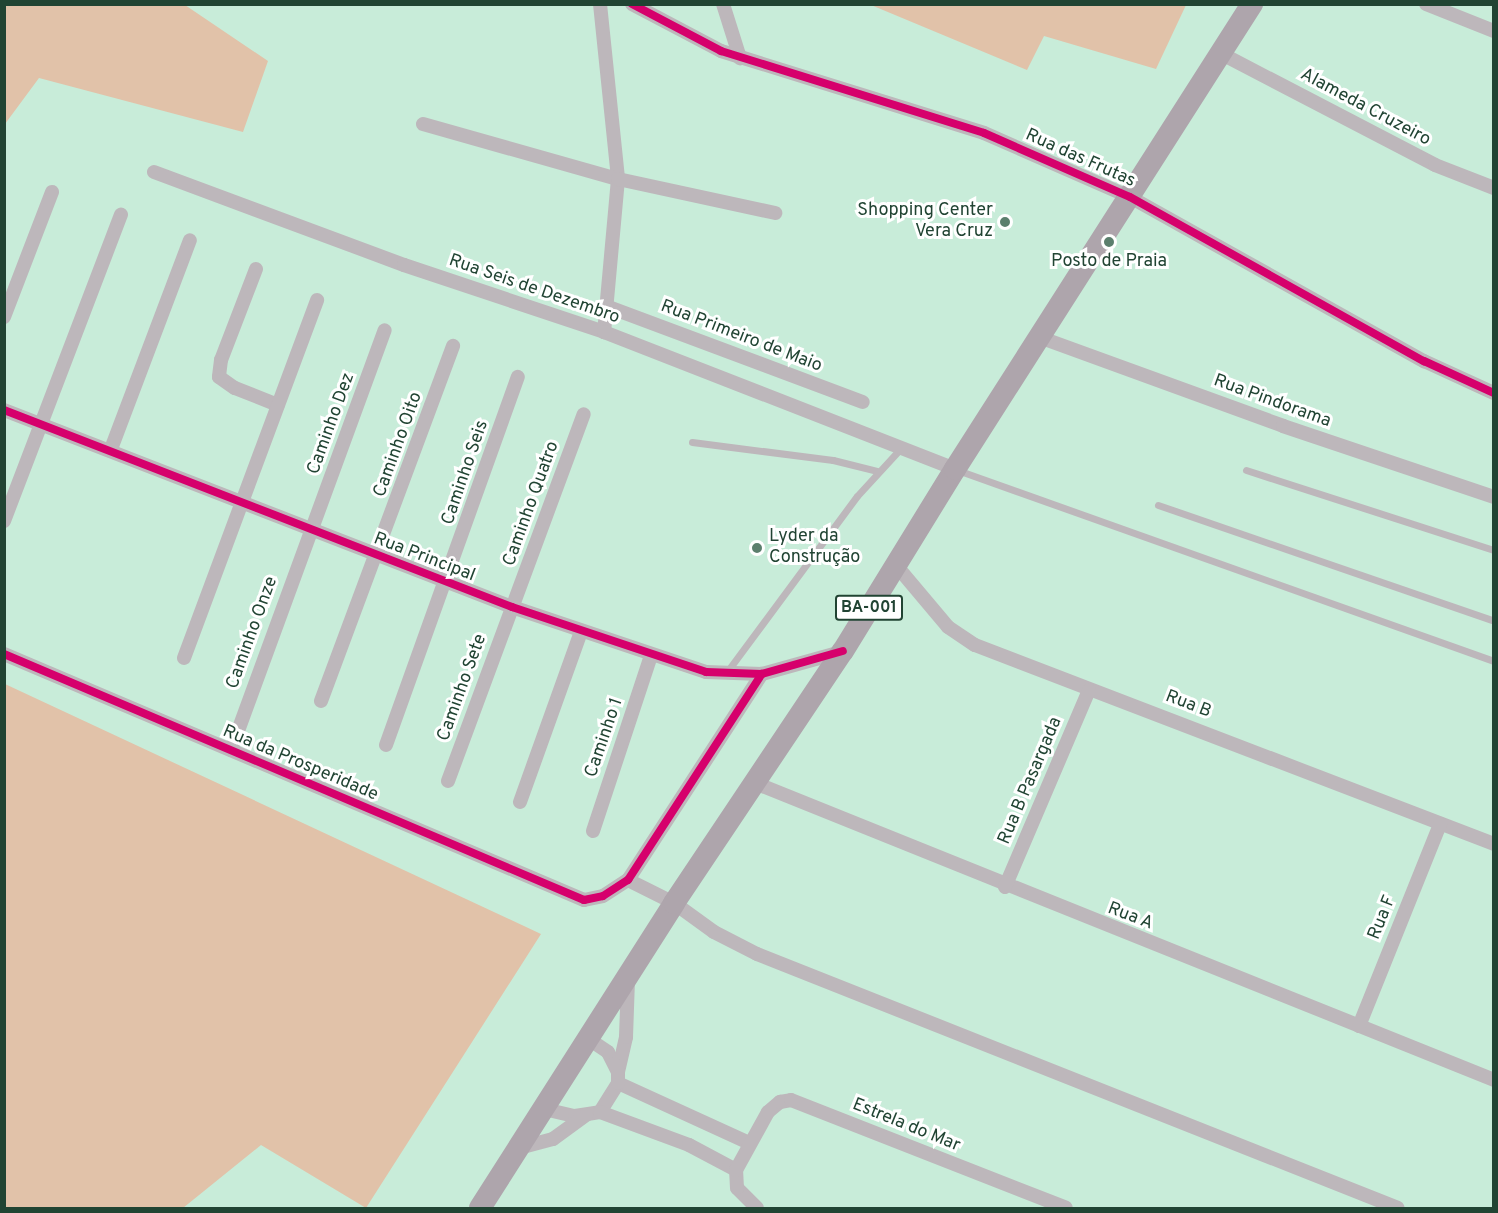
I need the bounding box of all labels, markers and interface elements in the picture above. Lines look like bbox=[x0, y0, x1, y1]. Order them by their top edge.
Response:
street label: Alameda Cruzeiro bbox=[1296, 65, 1434, 151]
street label: Rua das Frutas bbox=[1022, 125, 1138, 193]
place label: Shopping Center Vera Cruz bbox=[857, 201, 993, 244]
marker: Shopping Center Vera Cruz bbox=[998, 215, 1012, 229]
marker: Posto de Praia bbox=[1102, 235, 1116, 249]
street label: Rua Seis de Dezembro bbox=[446, 251, 622, 329]
place label: Posto de Praia bbox=[1051, 251, 1167, 273]
street label: Rua Primeiro de Maio bbox=[657, 296, 825, 378]
street label: Caminho Dez bbox=[304, 370, 360, 478]
street label: Rua Pindorama bbox=[1210, 371, 1334, 433]
street label: Caminho Oito bbox=[370, 389, 428, 501]
street label: Caminho Seis bbox=[438, 418, 494, 528]
street label: Caminho Quatro bbox=[499, 439, 565, 569]
place label: Lyder da Construção bbox=[769, 527, 860, 570]
street label: Rua Principal bbox=[370, 529, 478, 587]
marker: Lyder da Construção bbox=[750, 541, 764, 555]
street label: Caminho Onze bbox=[223, 574, 283, 692]
road number: BA-001 bbox=[834, 595, 904, 621]
street label: Caminho Sete bbox=[434, 632, 492, 744]
street label: Rua B bbox=[1162, 686, 1214, 724]
street label: Caminho 1 bbox=[581, 695, 629, 781]
street label: Rua B Pasargada bbox=[994, 714, 1068, 848]
street label: Rua da Prosperidade bbox=[219, 721, 381, 807]
street label: Rua F bbox=[1364, 893, 1402, 943]
street label: Rua A bbox=[1104, 898, 1156, 936]
street label: Estrela do Mar bbox=[849, 1095, 963, 1157]

